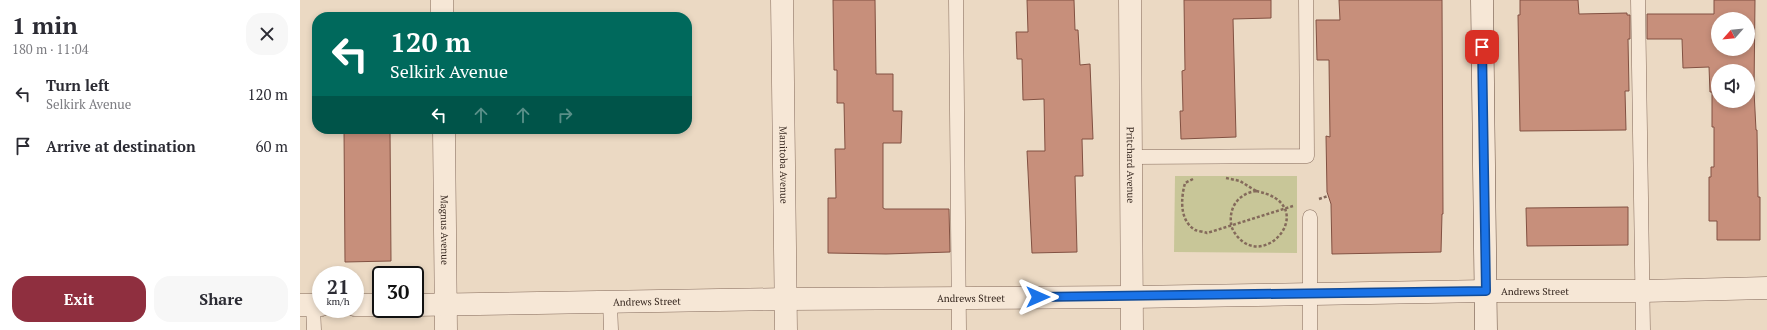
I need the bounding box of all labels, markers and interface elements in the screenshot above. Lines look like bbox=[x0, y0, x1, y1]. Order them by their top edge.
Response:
text: 1 min bbox=[12, 9, 78, 41]
north arrow bbox=[1711, 12, 1755, 56]
map controls bbox=[1711, 12, 1755, 108]
button: close bbox=[246, 13, 288, 55]
text: 120 m bbox=[390, 23, 471, 60]
icon: left bbox=[324, 28, 376, 80]
pin bbox=[1465, 30, 1499, 64]
icon: arrive bbox=[1471, 36, 1493, 58]
text: 180 m · 11:04 bbox=[12, 40, 89, 58]
text: Selkirk Avenue bbox=[390, 59, 508, 83]
button: sound bbox=[1711, 64, 1755, 108]
text: Turn left bbox=[46, 75, 110, 95]
icon: left bbox=[12, 83, 34, 105]
text: 120 m bbox=[247, 84, 288, 104]
text: Selkirk Avenue bbox=[46, 95, 131, 113]
icon: left bbox=[428, 104, 450, 126]
icon: ahead bbox=[470, 104, 492, 126]
icon: ahead bbox=[512, 104, 534, 126]
icon: right bbox=[554, 104, 576, 126]
street label: Manitoba Avenue bbox=[777, 126, 790, 204]
street label: Pritchard Avenue bbox=[1124, 127, 1137, 203]
icon: arrive bbox=[12, 135, 34, 157]
text: Arrive at destination bbox=[46, 136, 196, 156]
text: 60 m bbox=[255, 136, 288, 156]
street label: Magnus Avenue bbox=[438, 195, 451, 265]
speed limit sign: 30 bbox=[372, 266, 424, 318]
text: 21 bbox=[327, 273, 349, 300]
button: Exit bbox=[12, 276, 146, 322]
button: Share bbox=[154, 276, 288, 322]
position arrow bbox=[1017, 276, 1059, 318]
street label: Andrews Street bbox=[1501, 285, 1569, 298]
street label: Andrews Street bbox=[937, 292, 1005, 305]
text: km/h bbox=[326, 295, 350, 308]
street label: Andrews Street bbox=[613, 295, 681, 309]

